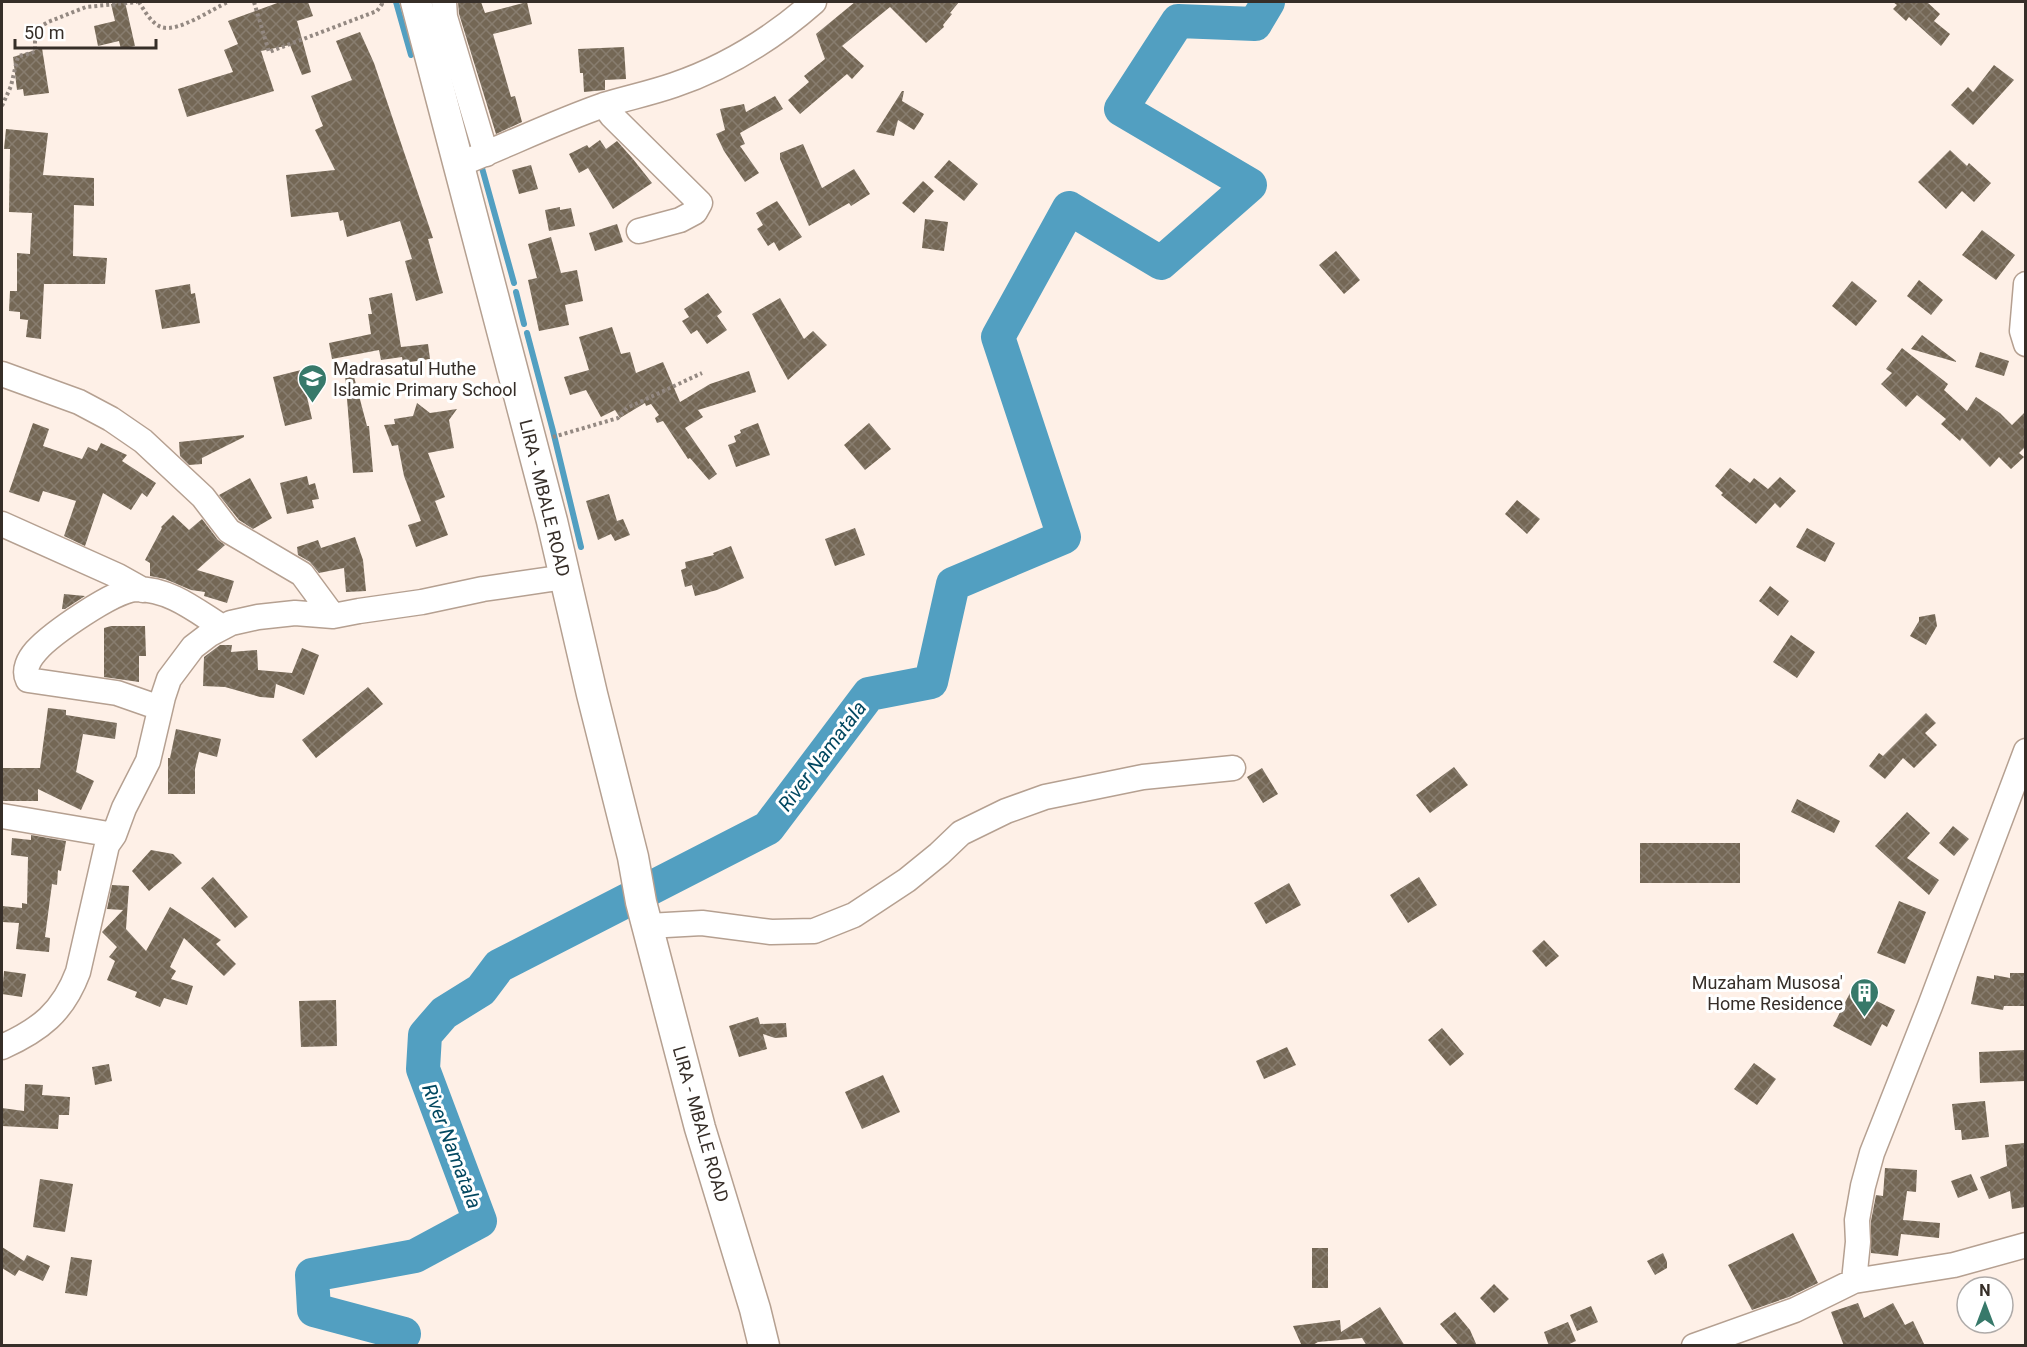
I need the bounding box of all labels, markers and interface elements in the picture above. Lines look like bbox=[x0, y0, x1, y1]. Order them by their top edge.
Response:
scale bar bbox=[15, 12, 156, 50]
text: 50 m bbox=[24, 22, 64, 43]
place label: Madrasatul Huthe Islamic Primary School bbox=[333, 358, 517, 400]
school or university icon: Madrasatul Huthe Islamic Primary School bbox=[296, 362, 328, 404]
street label: LIRA - MBALE ROAD bbox=[515, 417, 575, 579]
water label: River Namatala bbox=[773, 696, 871, 816]
place label: Muzaham Musosa' Home Residence bbox=[1692, 972, 1843, 1014]
building icon: Muzaham Musosa' Home Residence bbox=[1848, 976, 1880, 1018]
street label: LIRA - MBALE ROAD bbox=[669, 1044, 733, 1204]
water label: River Namatala bbox=[417, 1080, 487, 1212]
north arrow bbox=[1955, 1275, 2015, 1335]
text: N bbox=[1979, 1281, 1991, 1300]

